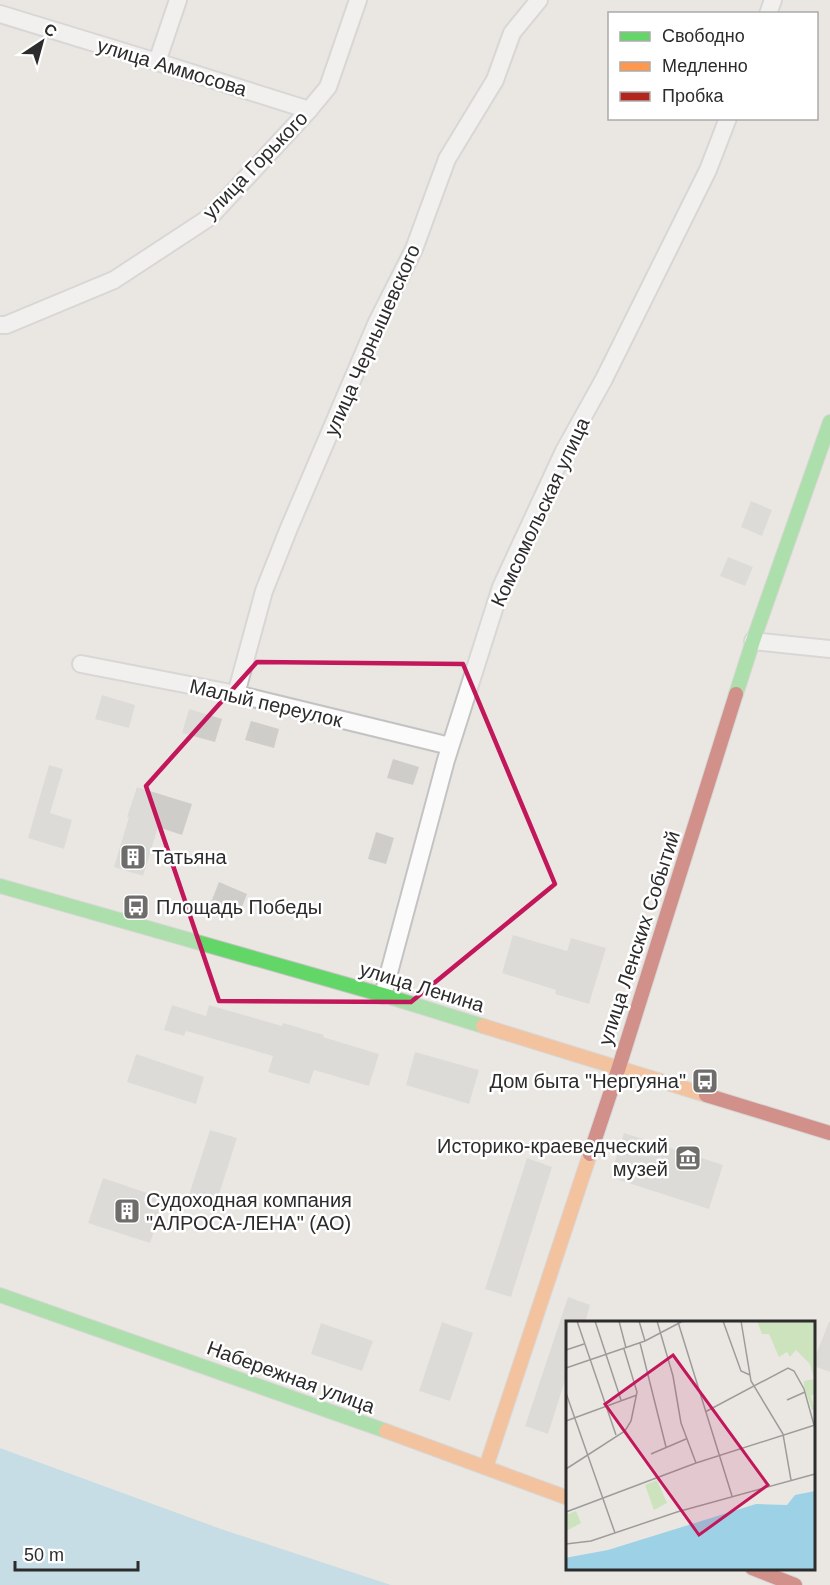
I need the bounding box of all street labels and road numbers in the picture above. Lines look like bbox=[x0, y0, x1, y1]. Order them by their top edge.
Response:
street label: улица Аммосова bbox=[94, 34, 250, 100]
street label: улица Горького bbox=[198, 107, 312, 223]
street label: улица Чернышевского bbox=[320, 241, 424, 439]
street label: Комсомольская улица bbox=[486, 413, 594, 610]
street label: Малый переулок bbox=[187, 675, 345, 731]
street label: улица Ленских Событий bbox=[594, 828, 684, 1048]
street label: улица Ленина bbox=[357, 958, 488, 1017]
street label: Набережная улица bbox=[204, 1336, 379, 1418]

